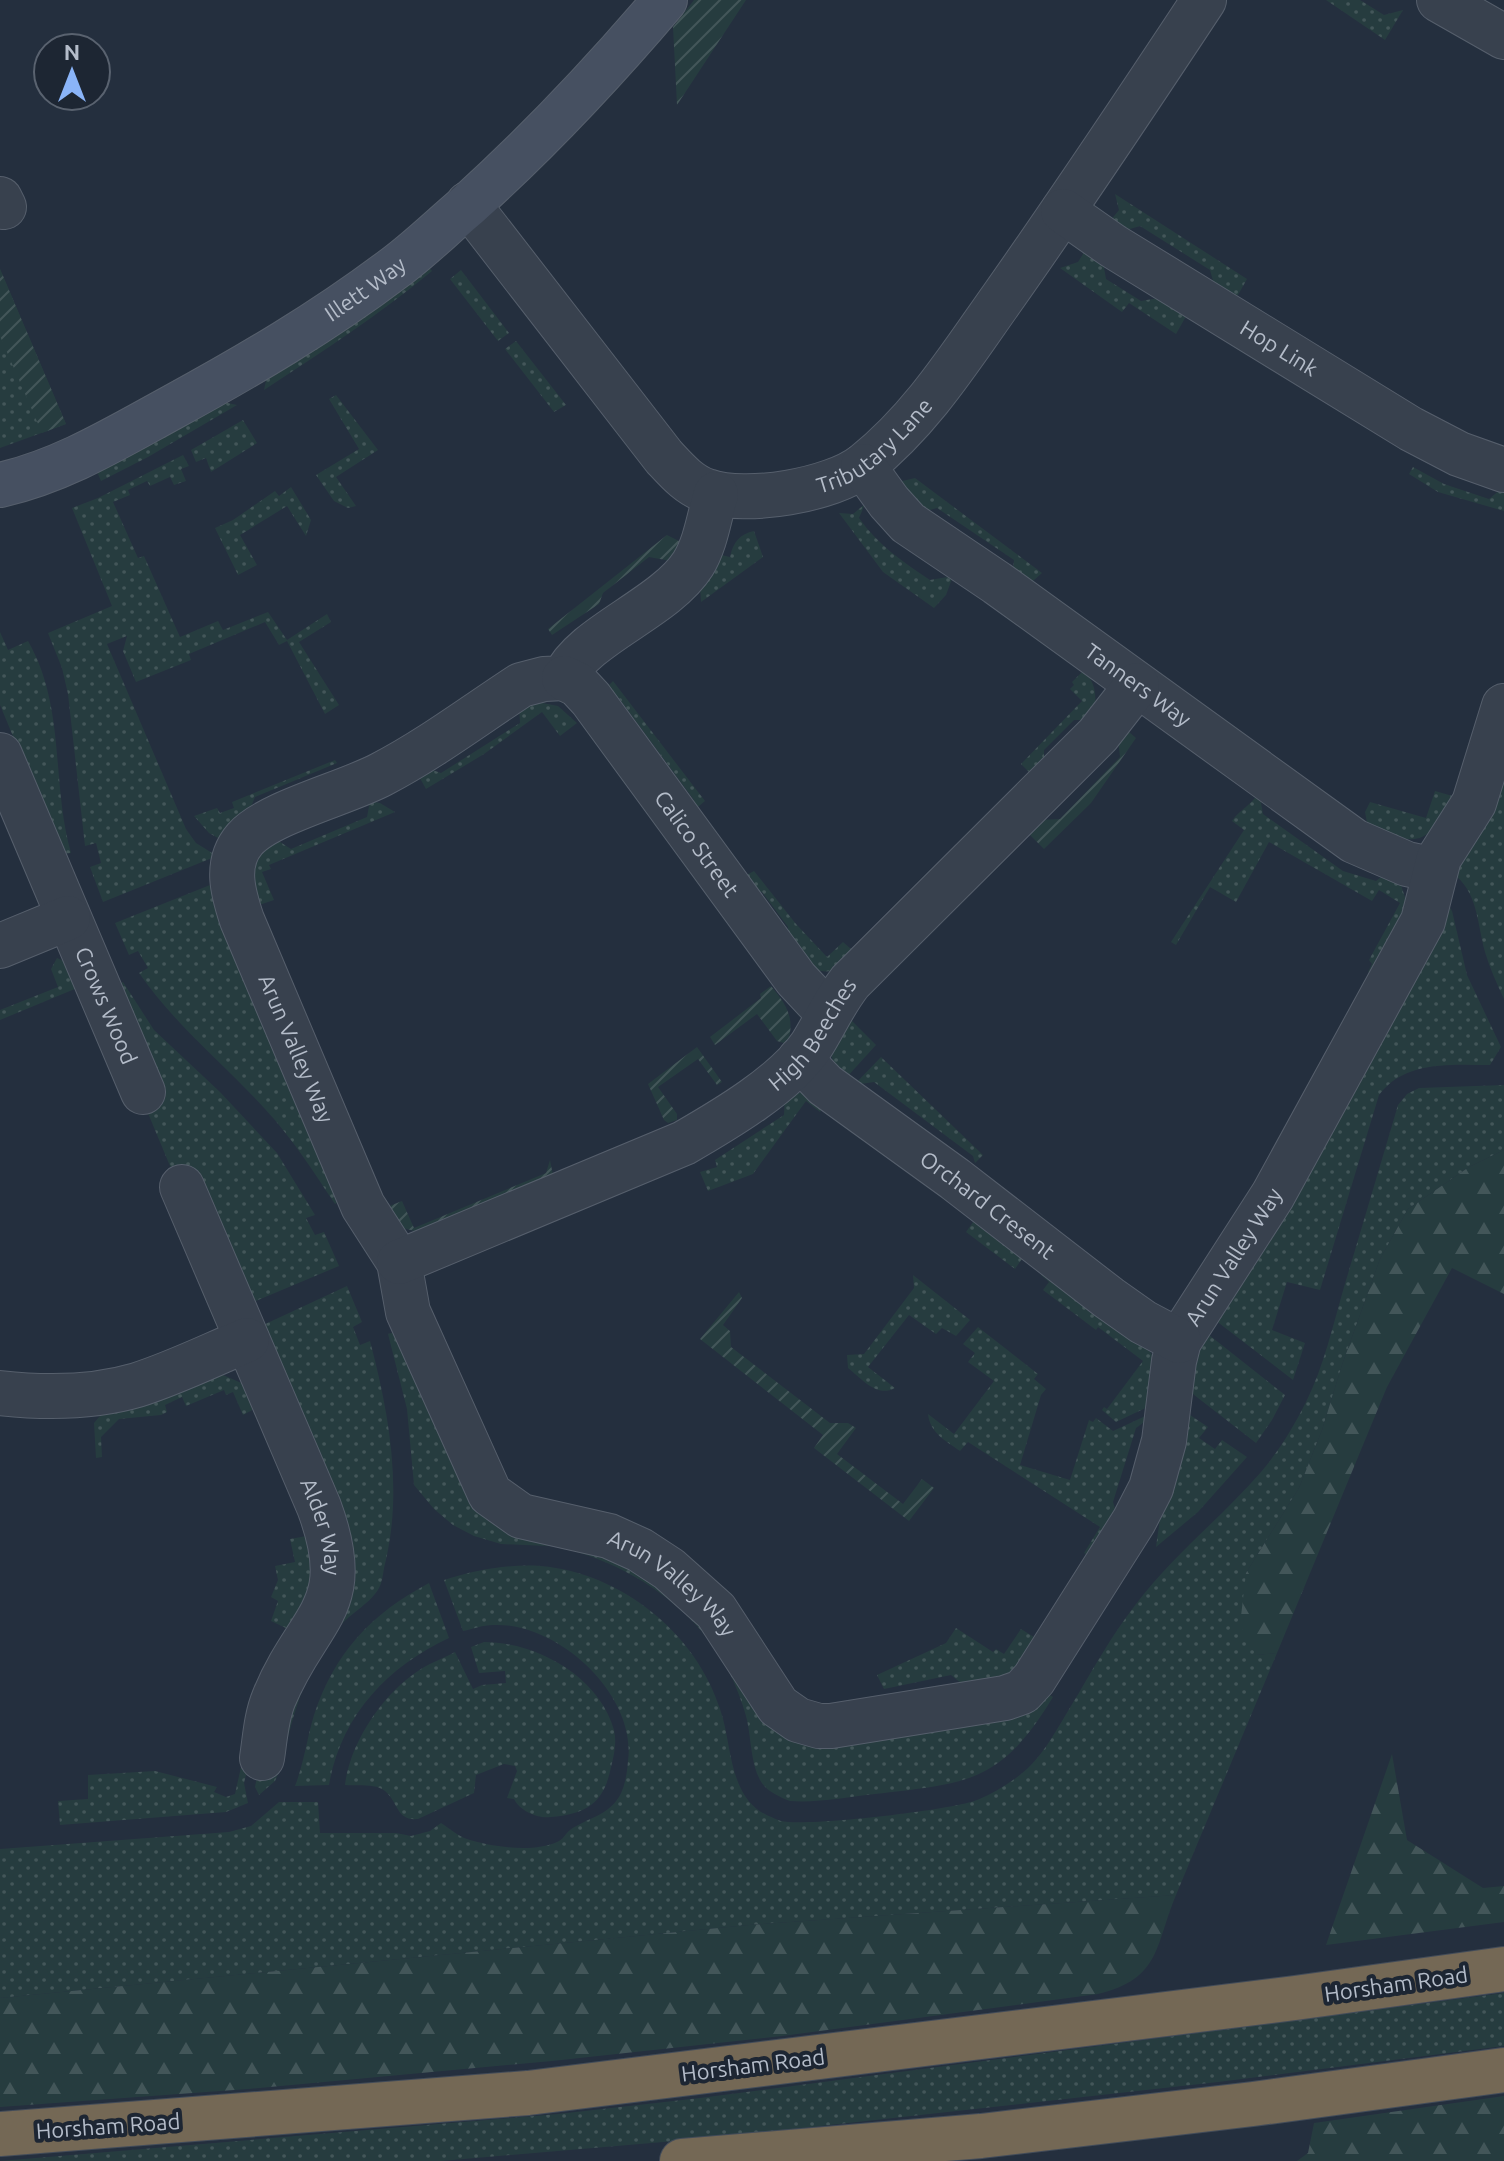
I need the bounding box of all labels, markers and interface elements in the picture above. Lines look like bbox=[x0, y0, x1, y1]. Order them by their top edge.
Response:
north arrow bbox=[32, 32, 112, 112]
text: N bbox=[64, 39, 80, 64]
street label: Illett Way bbox=[320, 251, 410, 326]
street label: Hop Link bbox=[1236, 314, 1323, 381]
street label: Tributary Lane bbox=[813, 393, 937, 498]
street label: Tanners Way bbox=[1080, 638, 1196, 731]
street label: Calico Street bbox=[650, 785, 745, 902]
street label: Crows Wood bbox=[71, 943, 143, 1068]
street label: Arun Valley Way bbox=[254, 970, 339, 1127]
street label: High Beeches bbox=[763, 973, 861, 1095]
street label: Orchard Cresent bbox=[916, 1145, 1060, 1264]
street label: Arun Valley Way bbox=[1179, 1183, 1287, 1330]
street label: Alder Way bbox=[296, 1474, 346, 1576]
street label: Arun Valley Way bbox=[604, 1524, 742, 1641]
street label: Horsham Road bbox=[1323, 1961, 1469, 2006]
street label: Horsham Road bbox=[680, 2043, 826, 2086]
street label: Horsham Road bbox=[35, 2108, 181, 2143]

